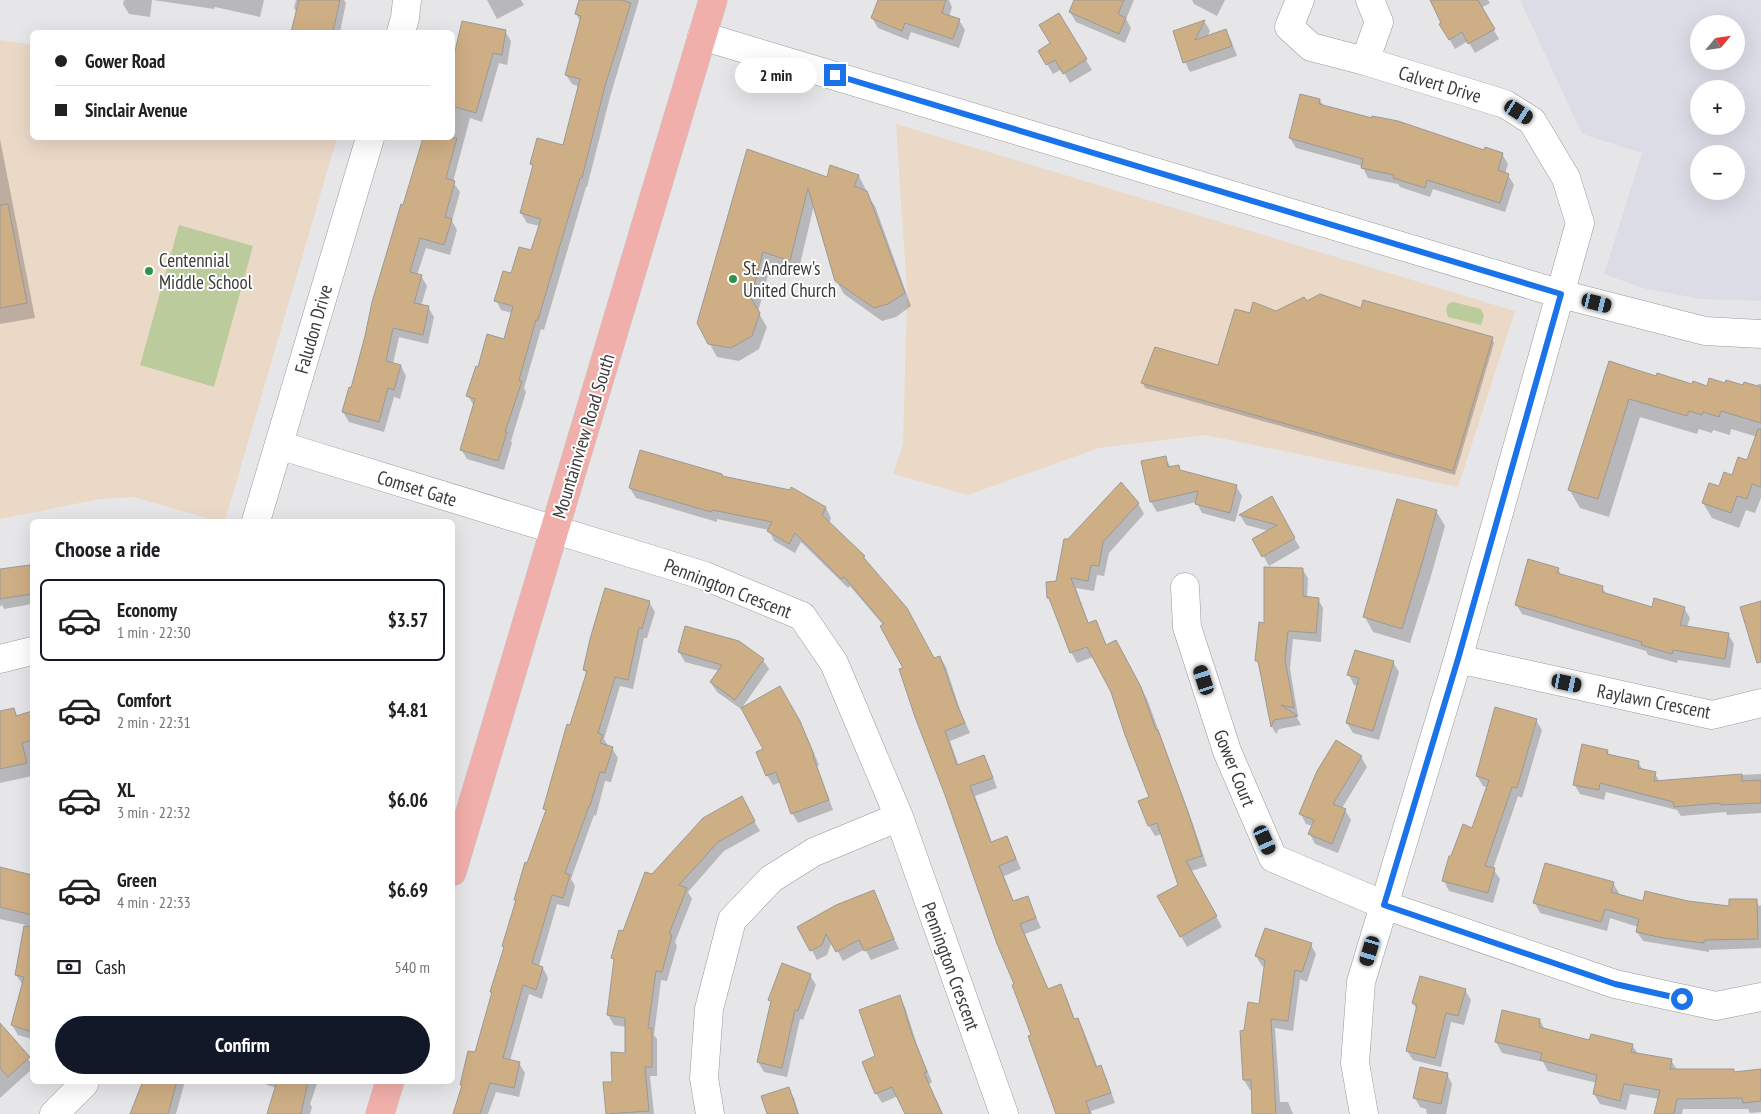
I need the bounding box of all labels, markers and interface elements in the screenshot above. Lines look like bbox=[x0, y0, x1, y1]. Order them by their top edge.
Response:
north arrow bbox=[1690, 15, 1745, 70]
map controls bbox=[1690, 15, 1745, 200]
text: Gower Road bbox=[85, 49, 165, 73]
callout: 2 min bbox=[735, 58, 818, 92]
street label: Calvert Drive bbox=[1396, 60, 1484, 108]
route end bbox=[824, 64, 846, 86]
text: 2 min bbox=[760, 65, 792, 85]
button: + bbox=[1690, 80, 1745, 135]
text: Sinclair Avenue bbox=[85, 98, 188, 122]
car bbox=[1502, 98, 1535, 126]
button: − bbox=[1690, 145, 1745, 200]
place label: Centennial Middle School bbox=[159, 248, 253, 294]
place label: St. Andrew's United Church bbox=[743, 256, 836, 302]
marker: Centennial Middle School bbox=[143, 265, 155, 277]
marker: St. Andrew's United Church bbox=[727, 273, 739, 285]
street label: Faludon Drive bbox=[289, 282, 337, 376]
car bbox=[1580, 292, 1613, 314]
street label: Mountainview Road South bbox=[547, 351, 619, 521]
street label: Comset Gate bbox=[374, 465, 460, 512]
text: Choose a ride bbox=[55, 535, 160, 563]
street label: Pennington Crescent bbox=[661, 553, 796, 624]
icon: car bbox=[57, 598, 102, 643]
text: Economy bbox=[117, 598, 177, 622]
text: $3.57 bbox=[388, 608, 428, 632]
text: 1 min · 22:30 bbox=[117, 622, 191, 642]
car bbox=[1192, 663, 1215, 697]
car bbox=[1550, 673, 1583, 693]
street label: Raylawn Crescent bbox=[1595, 678, 1714, 724]
icon: car bbox=[57, 688, 102, 733]
text: Comfort bbox=[117, 688, 171, 712]
text: $4.81 bbox=[388, 698, 428, 722]
text: 2 min · 22:31 bbox=[117, 712, 191, 732]
street label: Gower Court bbox=[1209, 726, 1262, 811]
icon: car bbox=[57, 778, 102, 823]
text: XL bbox=[117, 778, 135, 802]
text: $6.06 bbox=[388, 788, 428, 812]
text: 3 min · 22:32 bbox=[117, 802, 191, 822]
car bbox=[1252, 823, 1277, 857]
icon: car bbox=[57, 868, 102, 913]
text: Green bbox=[117, 868, 157, 892]
text: $6.69 bbox=[388, 878, 428, 902]
text: 4 min · 22:33 bbox=[117, 892, 191, 912]
street label: Pennington Crescent bbox=[917, 899, 986, 1034]
car bbox=[1358, 934, 1381, 968]
icon: cash bbox=[55, 953, 83, 981]
text: Cash bbox=[95, 955, 126, 979]
text: 540 m bbox=[395, 957, 430, 977]
route start bbox=[1671, 988, 1693, 1010]
button: Confirm bbox=[55, 1016, 430, 1074]

